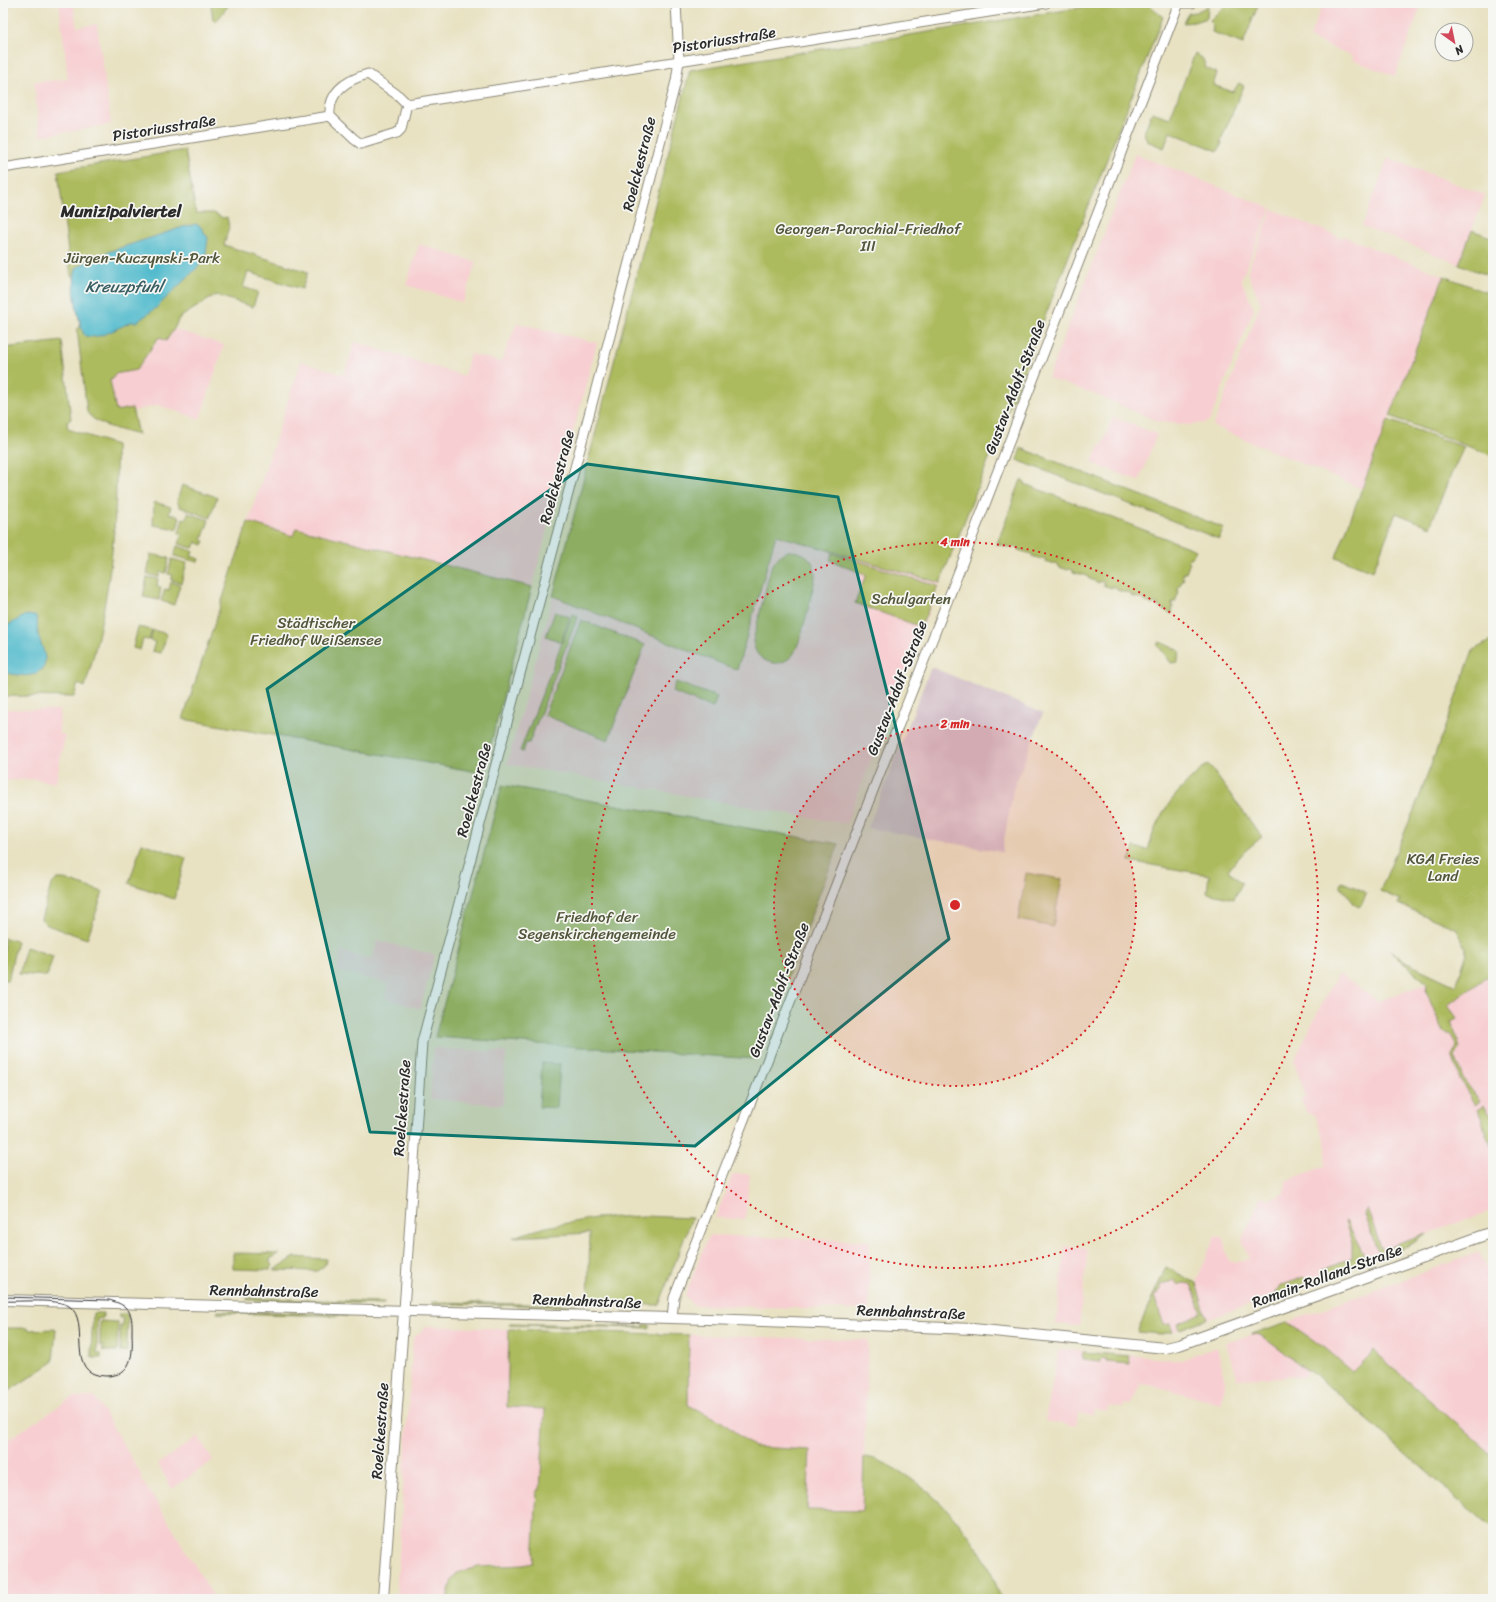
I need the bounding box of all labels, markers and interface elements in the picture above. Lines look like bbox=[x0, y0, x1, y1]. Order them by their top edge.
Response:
street label: Pistoriusstraße bbox=[671, 19, 777, 61]
north arrow bbox=[1434, 22, 1474, 62]
text: N bbox=[1450, 39, 1468, 60]
street label: Pistoriusstraße bbox=[111, 107, 217, 149]
street label: Roelckestraße bbox=[615, 114, 663, 214]
district label: Munizipalviertel bbox=[60, 196, 183, 226]
park label: Georgen-Parochial-Friedhof III bbox=[776, 216, 962, 259]
park label: Jürgen-Kuczynski-Park bbox=[63, 245, 220, 271]
water label: Kreuzpfuhl bbox=[85, 272, 166, 301]
street label: Gustav-Adolf-Straße bbox=[977, 315, 1053, 458]
street label: Roelckestraße bbox=[532, 427, 582, 527]
text: 4 min bbox=[939, 531, 970, 553]
park label: Schulgarten bbox=[871, 586, 951, 612]
park label: Städtischer Friedhof Weißensee bbox=[250, 610, 382, 653]
street label: Gustav-Adolf-Straße bbox=[859, 616, 935, 759]
text: 2 min bbox=[939, 713, 970, 735]
street label: Roelckestraße bbox=[449, 740, 499, 840]
park label: KGA Freies Land bbox=[1407, 846, 1479, 889]
centre of rings bbox=[948, 898, 962, 912]
park label: Friedhof der Segenskirchengemeinde bbox=[518, 904, 676, 947]
street label: Gustav-Adolf-Straße bbox=[741, 918, 817, 1061]
street label: Roelckestraße bbox=[386, 1059, 418, 1157]
street label: Romain-Rolland-Straße bbox=[1248, 1237, 1406, 1315]
street label: Rennbahnstraße bbox=[209, 1277, 319, 1305]
street label: Rennbahnstraße bbox=[532, 1286, 642, 1316]
street label: Rennbahnstraße bbox=[856, 1297, 966, 1327]
street label: Roelckestraße bbox=[364, 1382, 396, 1480]

